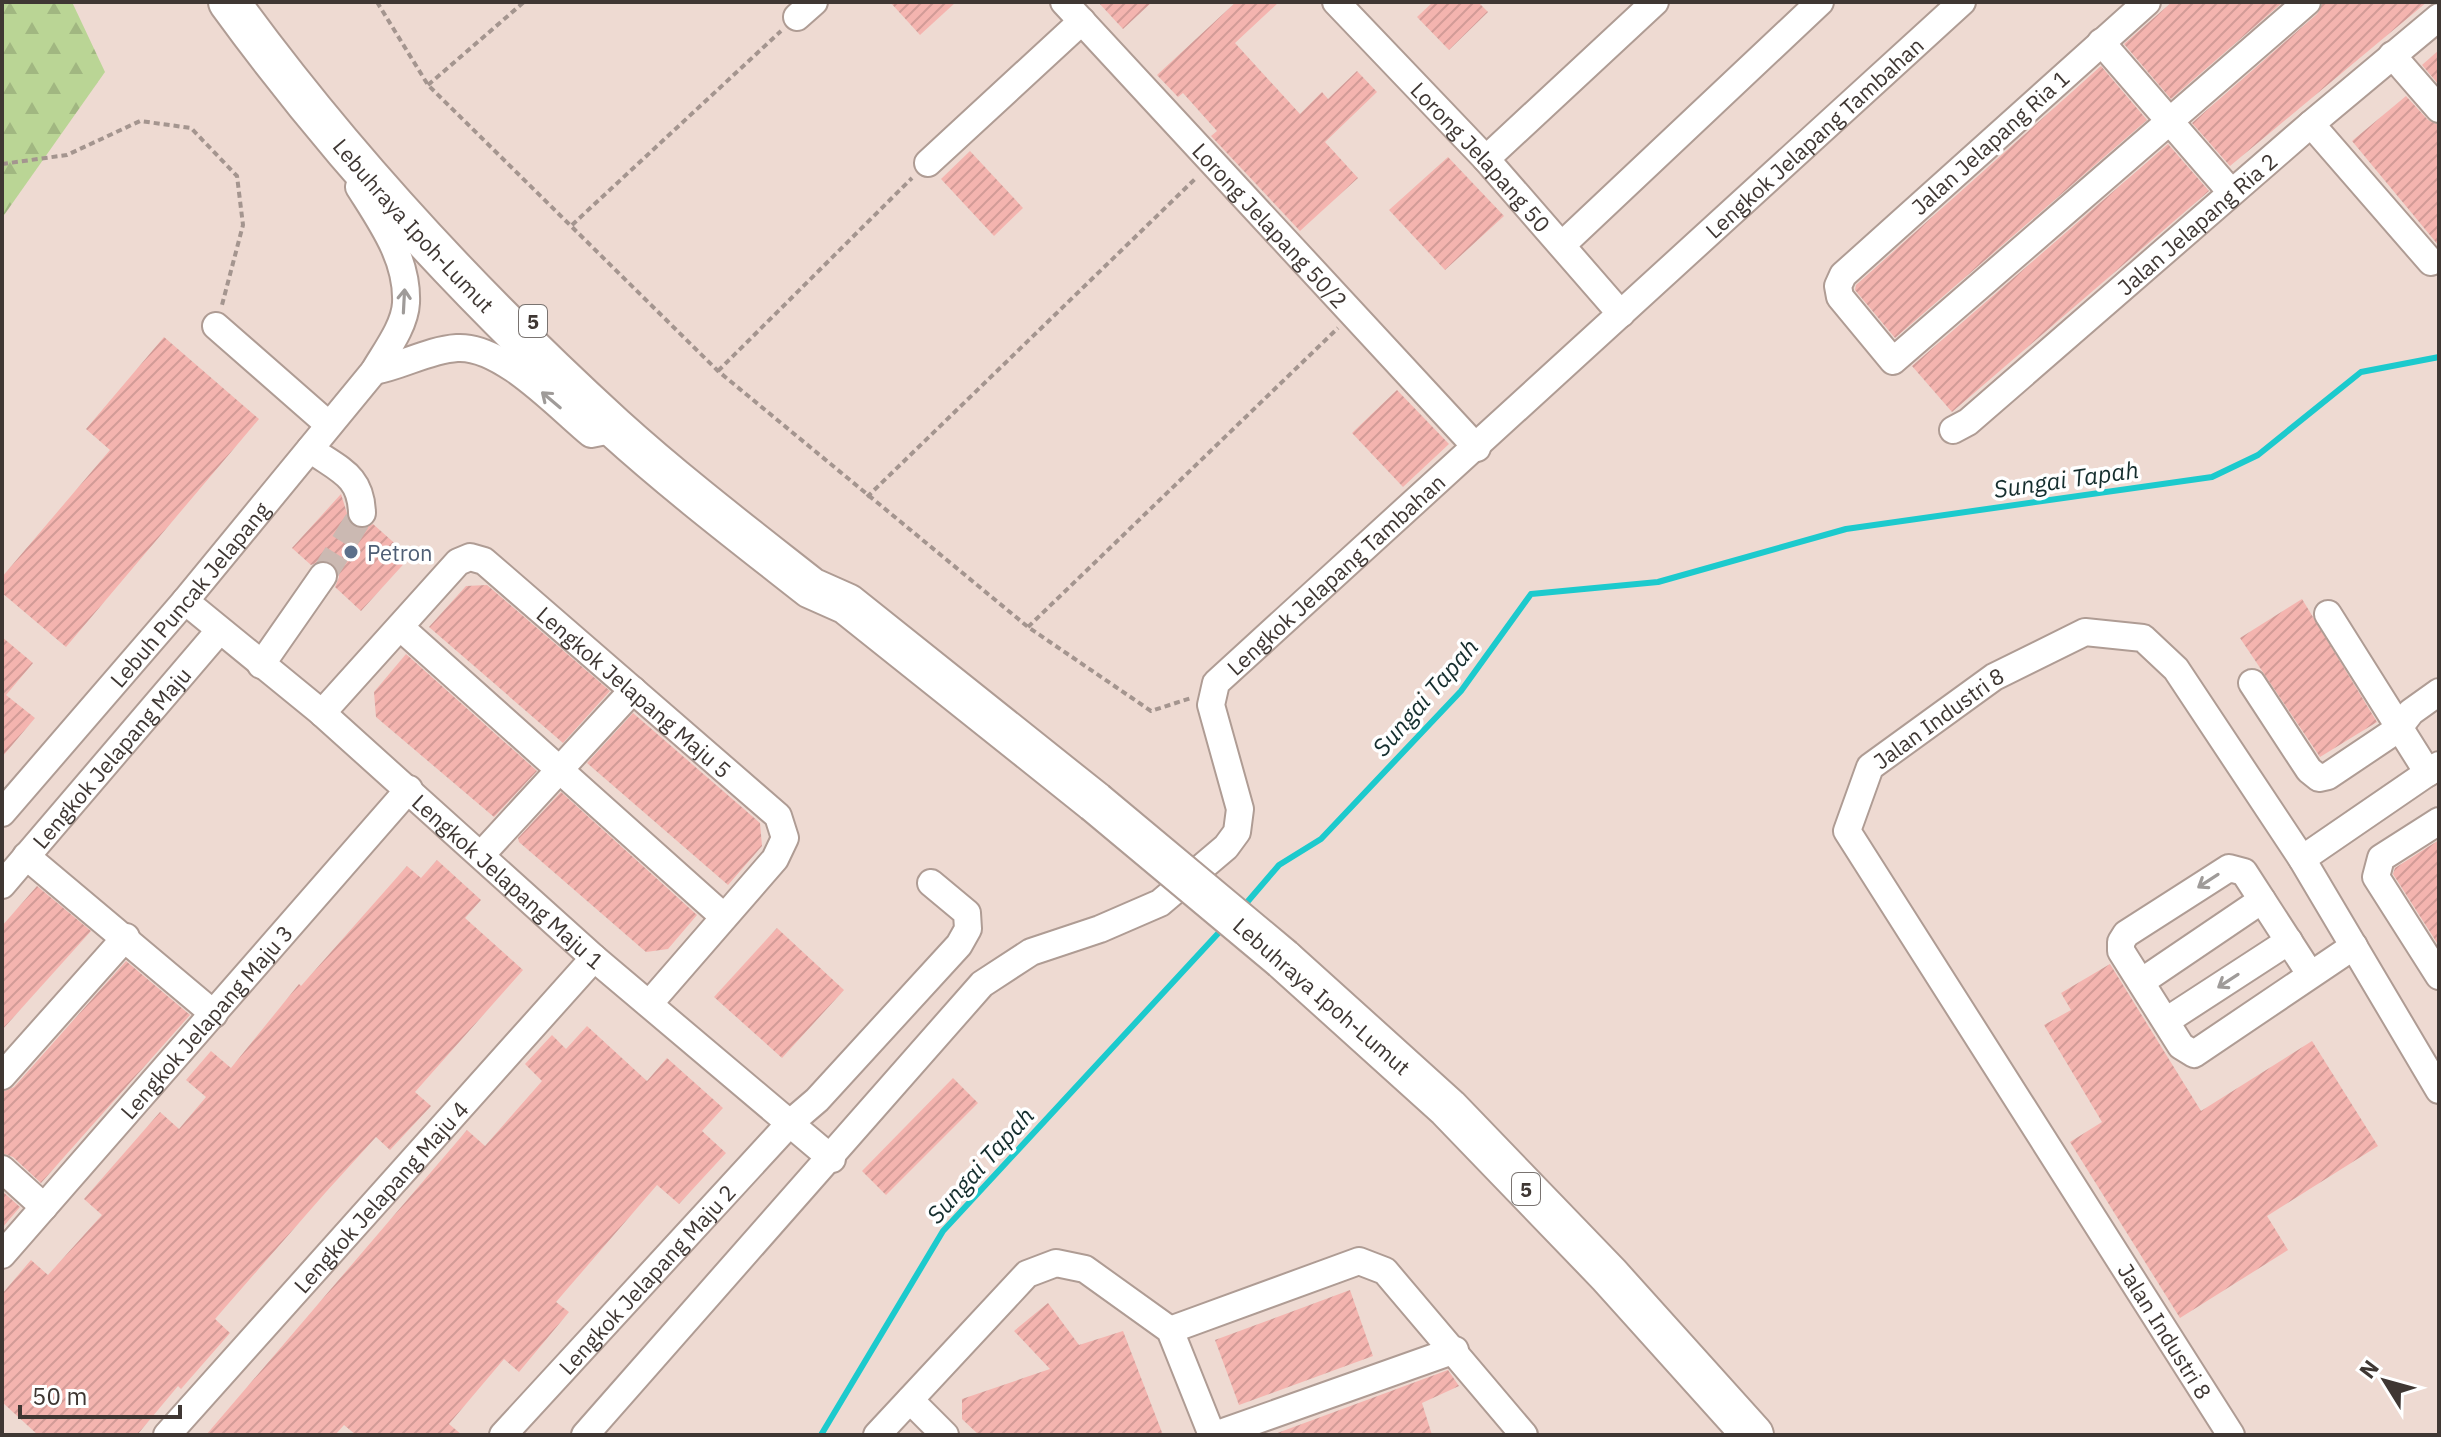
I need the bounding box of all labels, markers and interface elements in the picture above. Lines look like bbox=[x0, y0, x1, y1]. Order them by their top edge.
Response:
street label: Lengkok Jelapang Tambahan bbox=[1699, 30, 1929, 244]
street label: Jalan Jelapang Ria 1 bbox=[1905, 63, 2075, 221]
street label: Lorong Jelapang 50 bbox=[1405, 75, 1557, 238]
street label: Lebuhraya Ipoh-Lumut bbox=[327, 132, 501, 318]
street label: Lorong Jelapang 50/2 bbox=[1187, 136, 1354, 314]
street label: Jalan Jelapang Ria 2 bbox=[2111, 146, 2283, 301]
one-way arrow bbox=[396, 288, 411, 315]
road number: 5 bbox=[519, 305, 547, 337]
one-way arrow bbox=[541, 391, 561, 409]
water label: Sungai Tapah bbox=[1991, 453, 2141, 505]
street label: Lengkok Jelapang Tambahan bbox=[1220, 467, 1451, 681]
street label: Lebuh Puncak Jelapang bbox=[103, 495, 276, 693]
place label: Petron bbox=[367, 538, 432, 567]
marker: Petron bbox=[342, 543, 360, 561]
street label: Lengkok Jelapang Maju 5 bbox=[531, 599, 738, 784]
water label: Sungai Tapah bbox=[1365, 631, 1485, 763]
street label: Lengkok Jelapang Maju bbox=[25, 660, 197, 854]
street label: Jalan Industri 8 bbox=[1867, 660, 2008, 775]
street label: Lengkok Jelapang Maju 1 bbox=[407, 787, 610, 975]
one-way arrow bbox=[2198, 872, 2220, 889]
street label: Lebuhraya Ipoh-Lumut bbox=[1227, 911, 1417, 1081]
street label: Lengkok Jelapang Maju 3 bbox=[113, 918, 299, 1125]
one-way arrow bbox=[2217, 973, 2239, 989]
street label: Lengkok Jelapang Maju 4 bbox=[287, 1094, 474, 1299]
water label: Sungai Tapah bbox=[919, 1100, 1041, 1230]
road number: 5 bbox=[1512, 1173, 1540, 1205]
street label: Lengkok Jelapang Maju 2 bbox=[552, 1178, 741, 1380]
street label: Jalan Industri 8 bbox=[2112, 1258, 2218, 1404]
north arrow bbox=[2345, 1341, 2425, 1421]
text: N bbox=[2352, 1354, 2385, 1384]
scale bar bbox=[20, 1369, 180, 1419]
text: 50 m bbox=[32, 1380, 87, 1412]

